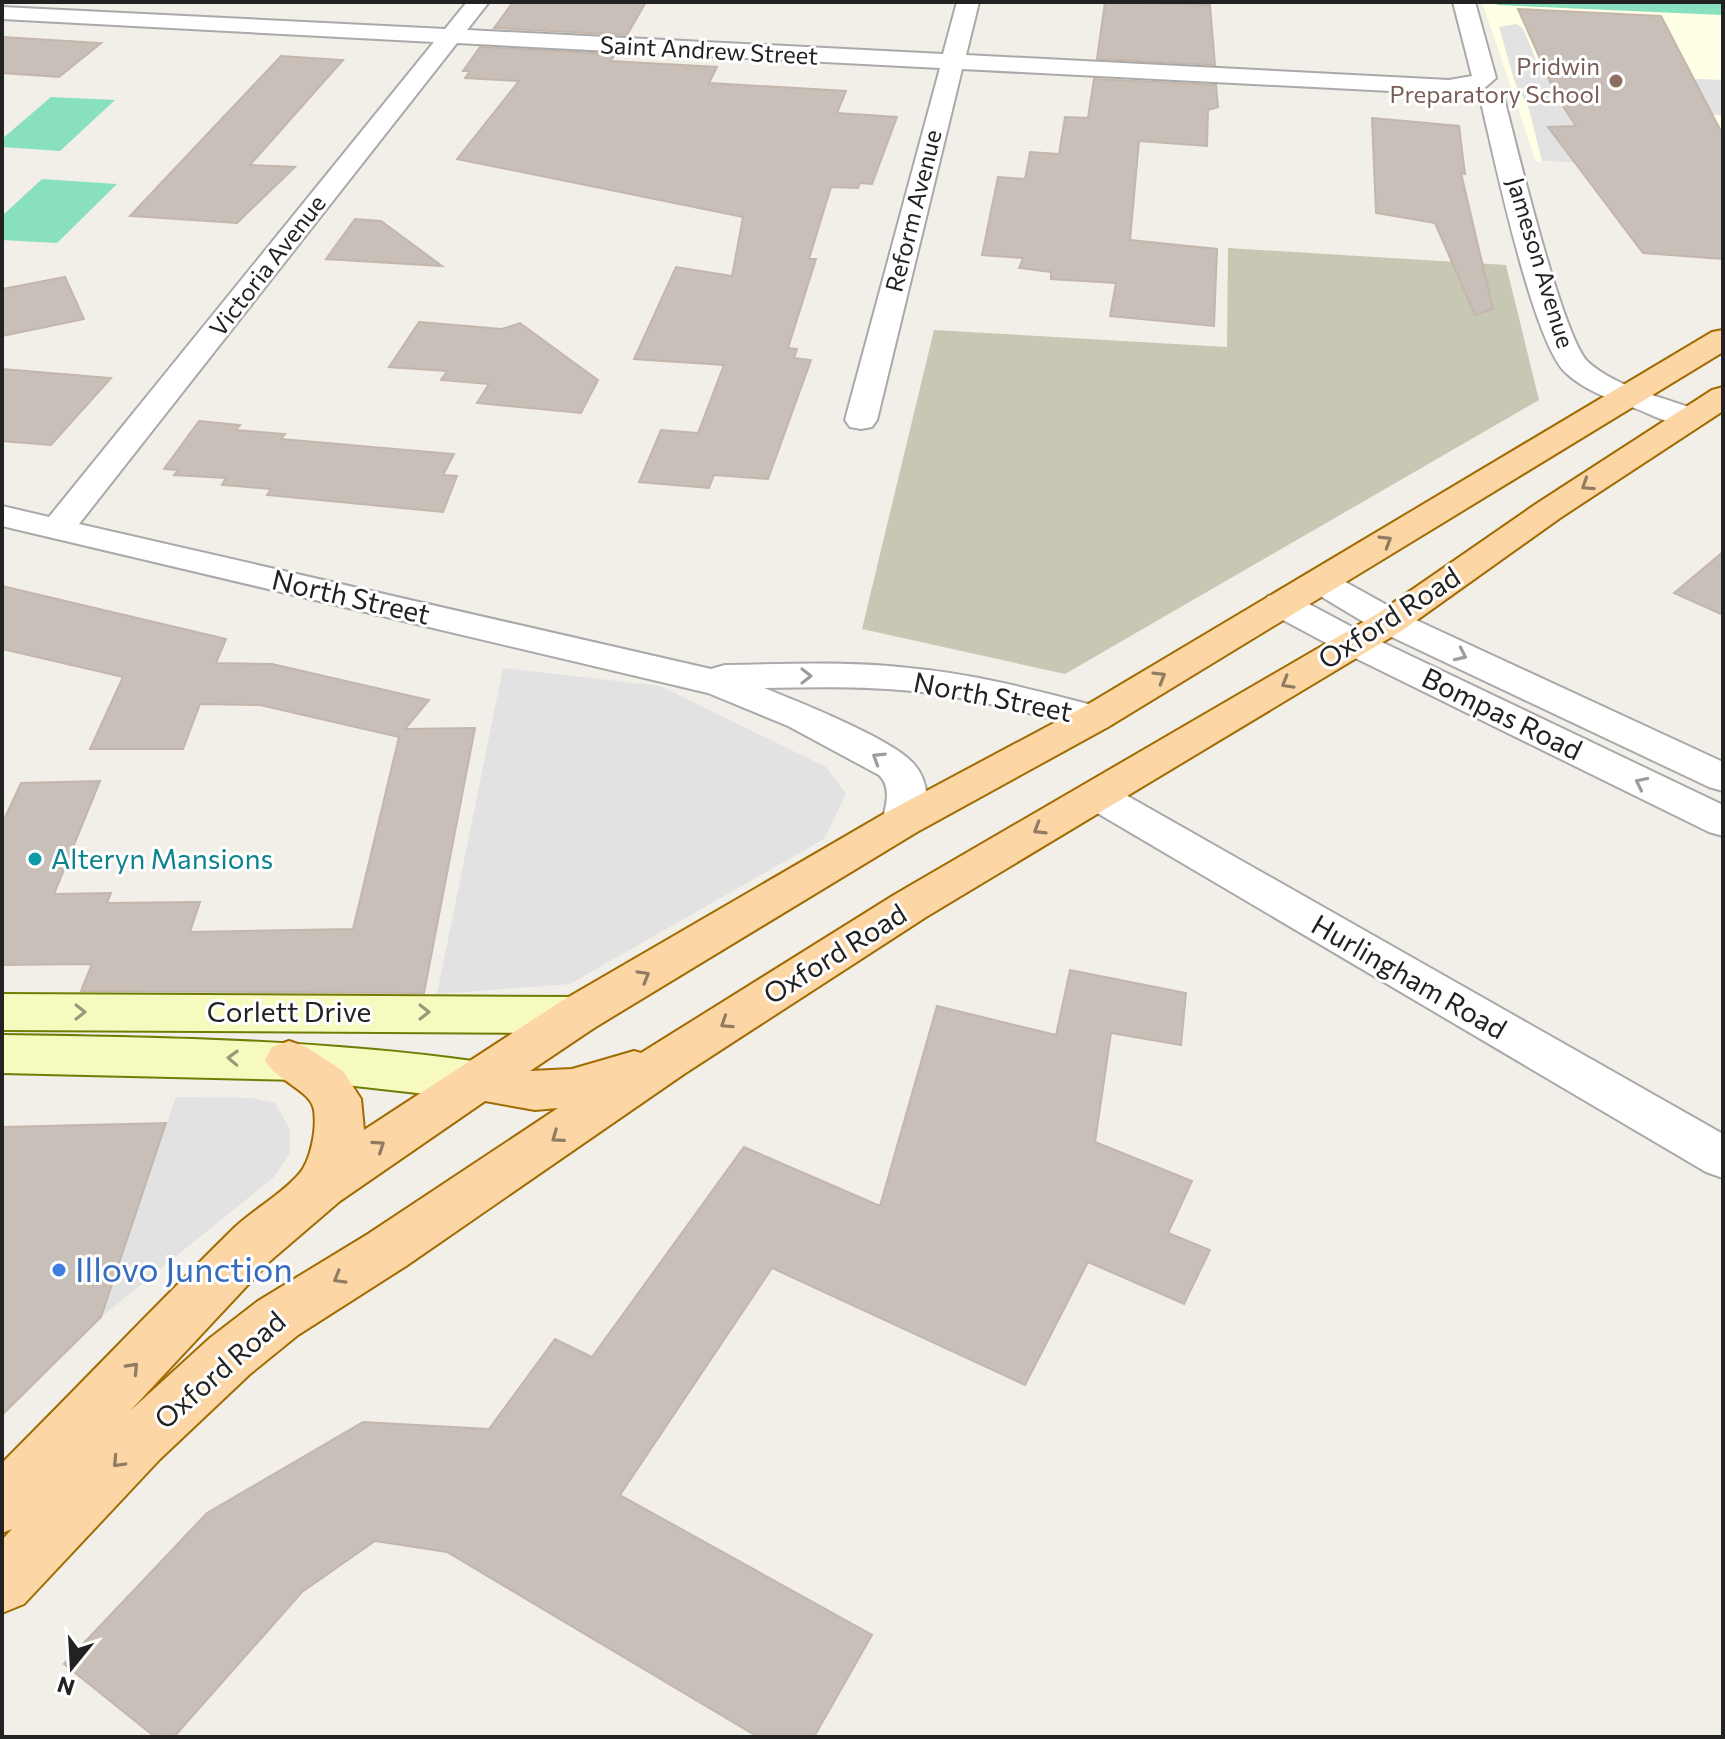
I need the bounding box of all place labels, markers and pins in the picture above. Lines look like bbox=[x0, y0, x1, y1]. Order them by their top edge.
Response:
place label: Pridwin Preparatory School bbox=[1389, 51, 1600, 108]
marker: Pridwin Preparatory School bbox=[1607, 72, 1625, 90]
place label: Alteryn Mansions bbox=[51, 841, 273, 875]
marker: Alteryn Mansions bbox=[26, 850, 44, 868]
place label: Illovo Junction bbox=[75, 1247, 293, 1289]
marker: Illovo Junction bbox=[50, 1261, 68, 1279]

